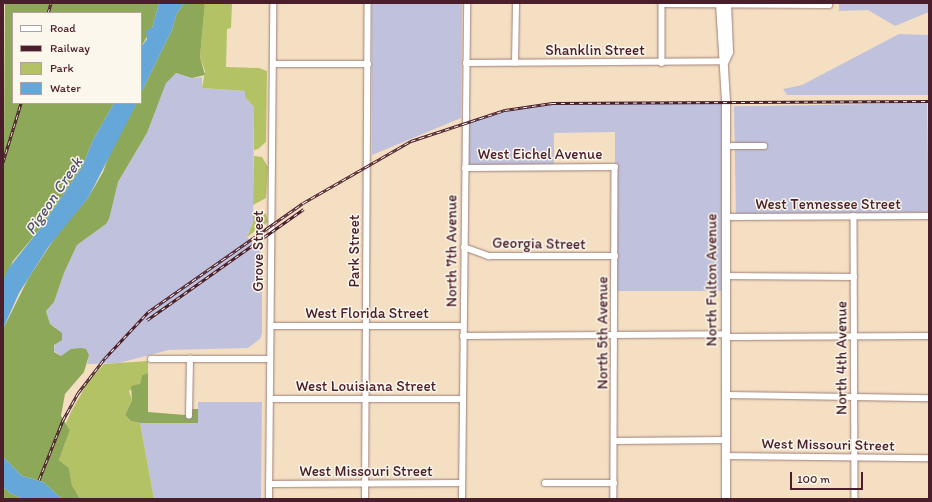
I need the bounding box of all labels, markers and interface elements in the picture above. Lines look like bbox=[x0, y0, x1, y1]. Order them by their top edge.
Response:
legend bbox=[12, 12, 142, 104]
text: Road bbox=[50, 21, 76, 35]
text: Railway bbox=[50, 41, 90, 55]
street label: Shanklin Street bbox=[545, 42, 645, 60]
text: Park bbox=[50, 61, 74, 75]
text: Water bbox=[50, 81, 81, 95]
street label: West Eichel Avenue bbox=[478, 146, 602, 164]
water label: Pigeon Creek bbox=[21, 154, 87, 238]
street label: North 7th Avenue bbox=[443, 195, 461, 307]
street label: West Tennessee Street bbox=[756, 196, 900, 214]
street label: Grove Street bbox=[250, 210, 268, 292]
street label: North Fulton Avenue bbox=[703, 214, 721, 346]
street label: Park Street bbox=[346, 215, 364, 287]
street label: Georgia Street bbox=[492, 234, 586, 254]
street label: North 5th Avenue bbox=[594, 277, 612, 389]
street label: North 4th Avenue bbox=[833, 301, 851, 415]
street label: West Florida Street bbox=[305, 305, 429, 323]
street label: West Louisiana Street bbox=[296, 378, 436, 396]
street label: West Missouri Street bbox=[761, 435, 895, 455]
street label: West Missouri Street bbox=[300, 463, 432, 481]
scale bar bbox=[792, 464, 865, 490]
text: 100 m bbox=[797, 472, 830, 486]

